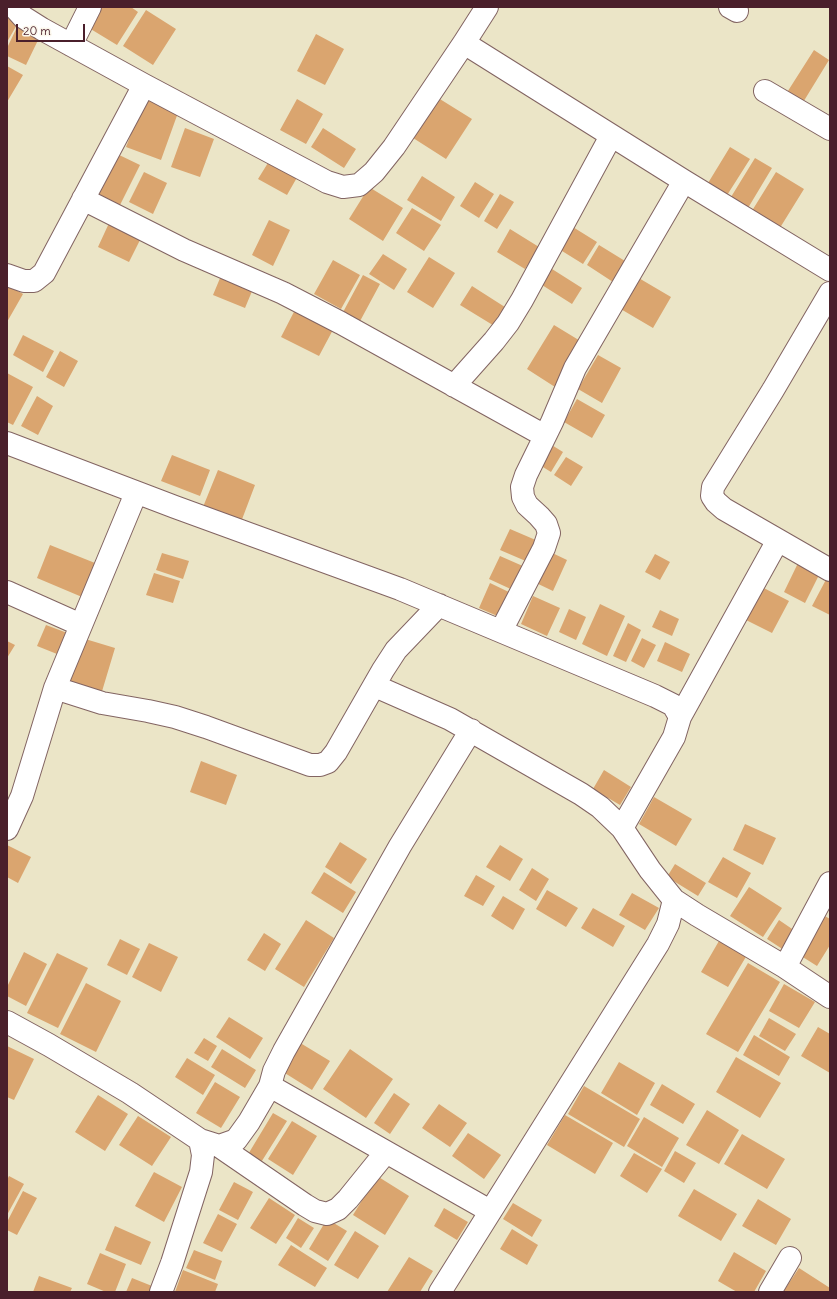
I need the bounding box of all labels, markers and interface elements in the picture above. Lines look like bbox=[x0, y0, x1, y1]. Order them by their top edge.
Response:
scale bar bbox=[18, 16, 87, 42]
text: 20 m bbox=[23, 23, 51, 38]

